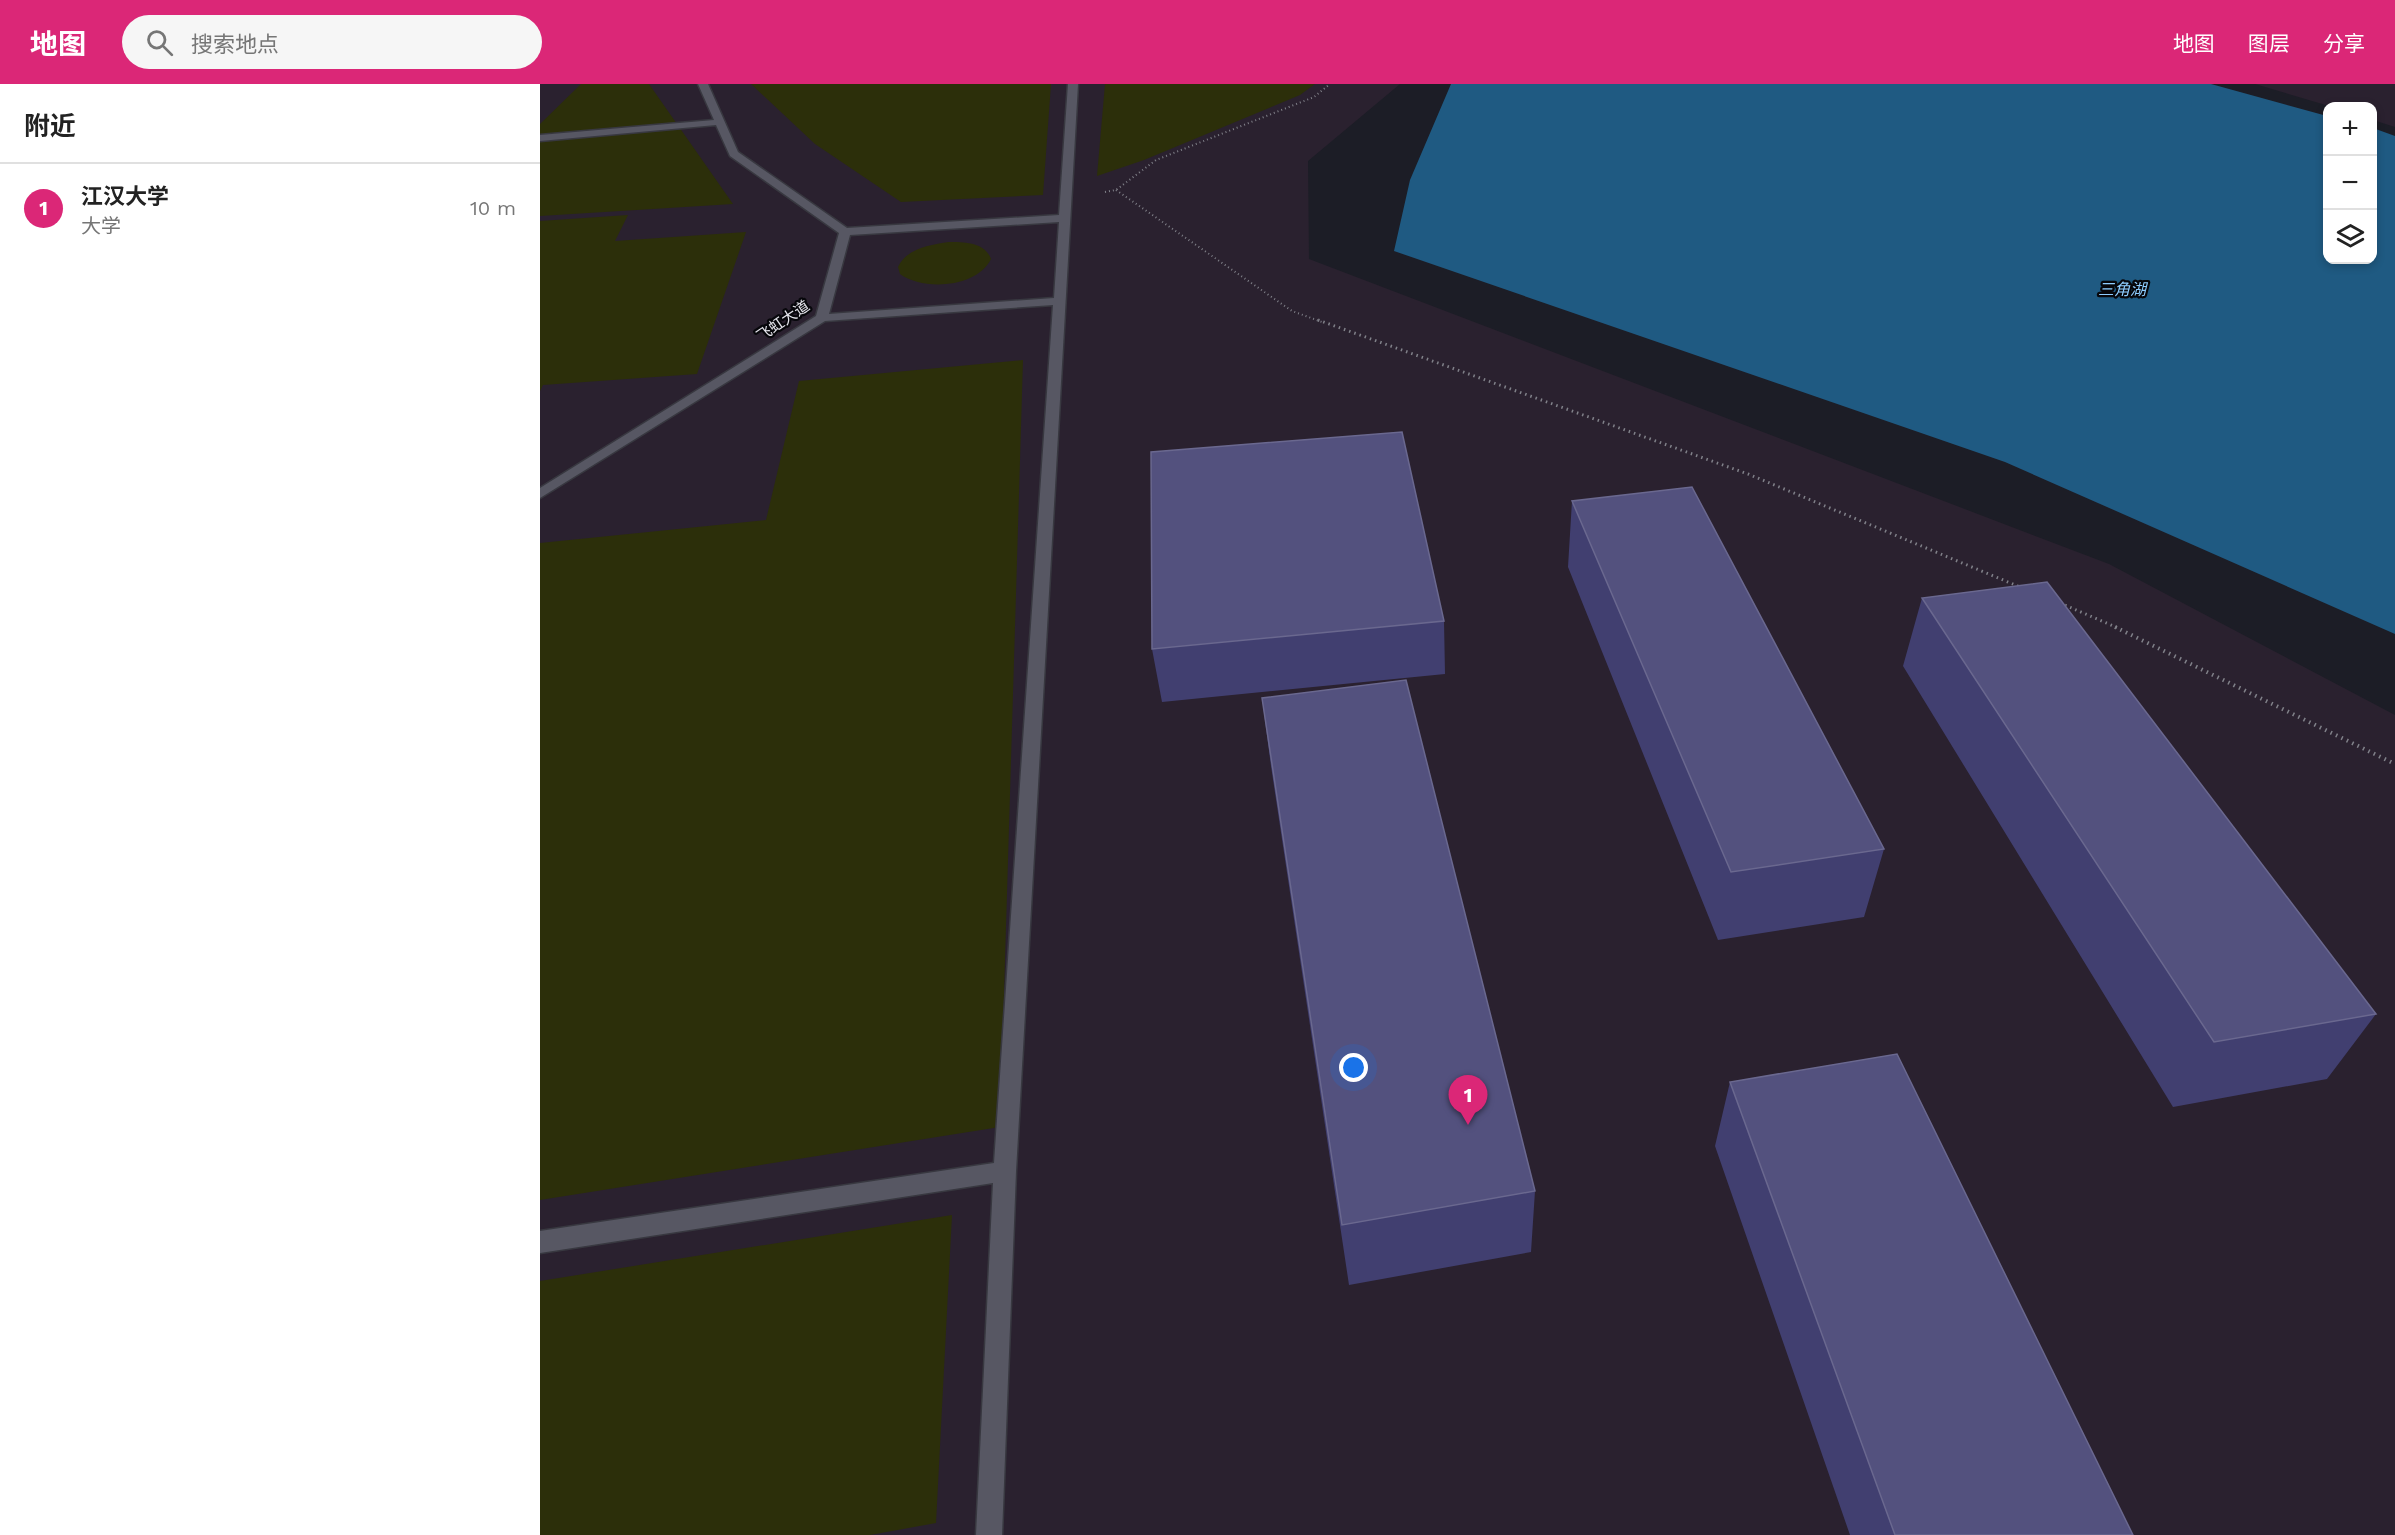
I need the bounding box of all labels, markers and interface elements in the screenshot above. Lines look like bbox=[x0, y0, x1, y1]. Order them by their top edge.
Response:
search box bbox=[122, 15, 542, 69]
icon: search bbox=[143, 26, 176, 59]
text: 地图 bbox=[30, 28, 86, 61]
text: 地图 bbox=[2173, 31, 2215, 56]
text: 图层 bbox=[2248, 31, 2290, 56]
text: 分享 bbox=[2323, 31, 2365, 56]
text: 搜索地点 bbox=[191, 32, 279, 57]
map controls bbox=[2323, 102, 2377, 264]
button: + bbox=[2323, 102, 2377, 156]
text: 附近 bbox=[24, 111, 76, 141]
button: − bbox=[2323, 156, 2377, 210]
text: 江汉大学 bbox=[81, 184, 169, 209]
text: 1 bbox=[39, 196, 48, 220]
text: 10 m bbox=[470, 196, 516, 220]
button: layers bbox=[2323, 210, 2377, 264]
text: 大学 bbox=[81, 214, 121, 238]
water label: 三角湖 bbox=[2098, 280, 2149, 299]
street label: 飞虹大道 bbox=[753, 297, 813, 345]
your location bbox=[1339, 1053, 1368, 1082]
pin: 1 bbox=[1448, 1076, 1488, 1125]

